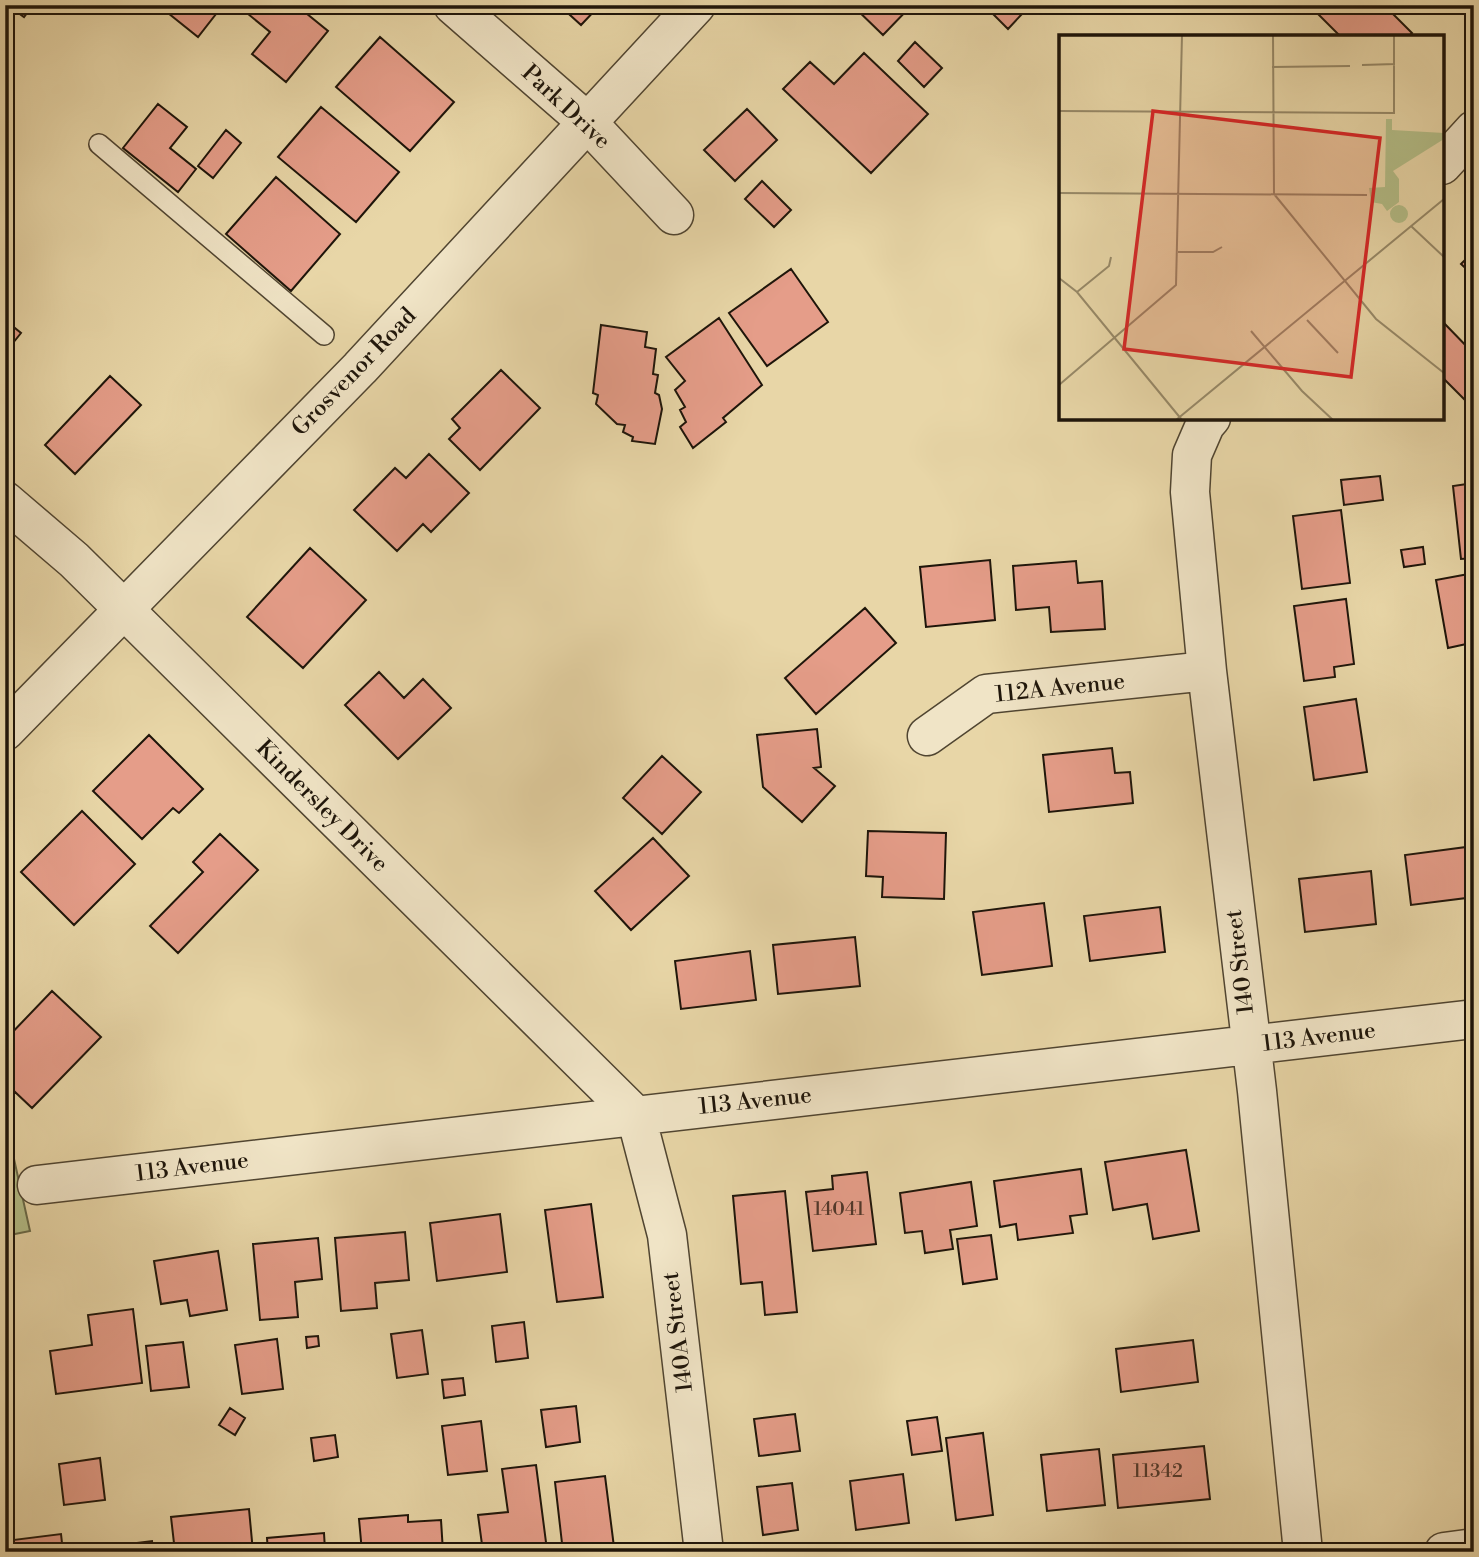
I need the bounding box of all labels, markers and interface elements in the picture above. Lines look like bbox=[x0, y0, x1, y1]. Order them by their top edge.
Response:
inset map bbox=[1059, 35, 1444, 420]
street label: Park Drive bbox=[516, 59, 616, 155]
street label: Grosvenor Road bbox=[286, 302, 422, 442]
street label: 112A Avenue bbox=[994, 667, 1126, 709]
street label: Kindersley Drive bbox=[250, 734, 394, 878]
street label: 140 Street bbox=[1220, 908, 1260, 1016]
street label: 113 Avenue bbox=[1261, 1016, 1377, 1058]
street label: 113 Avenue bbox=[697, 1081, 813, 1121]
street label: 113 Avenue bbox=[134, 1146, 250, 1188]
house number: 14041 bbox=[814, 1197, 864, 1221]
street label: 140A Street bbox=[657, 1270, 699, 1394]
house number: 11342 bbox=[1133, 1459, 1183, 1483]

